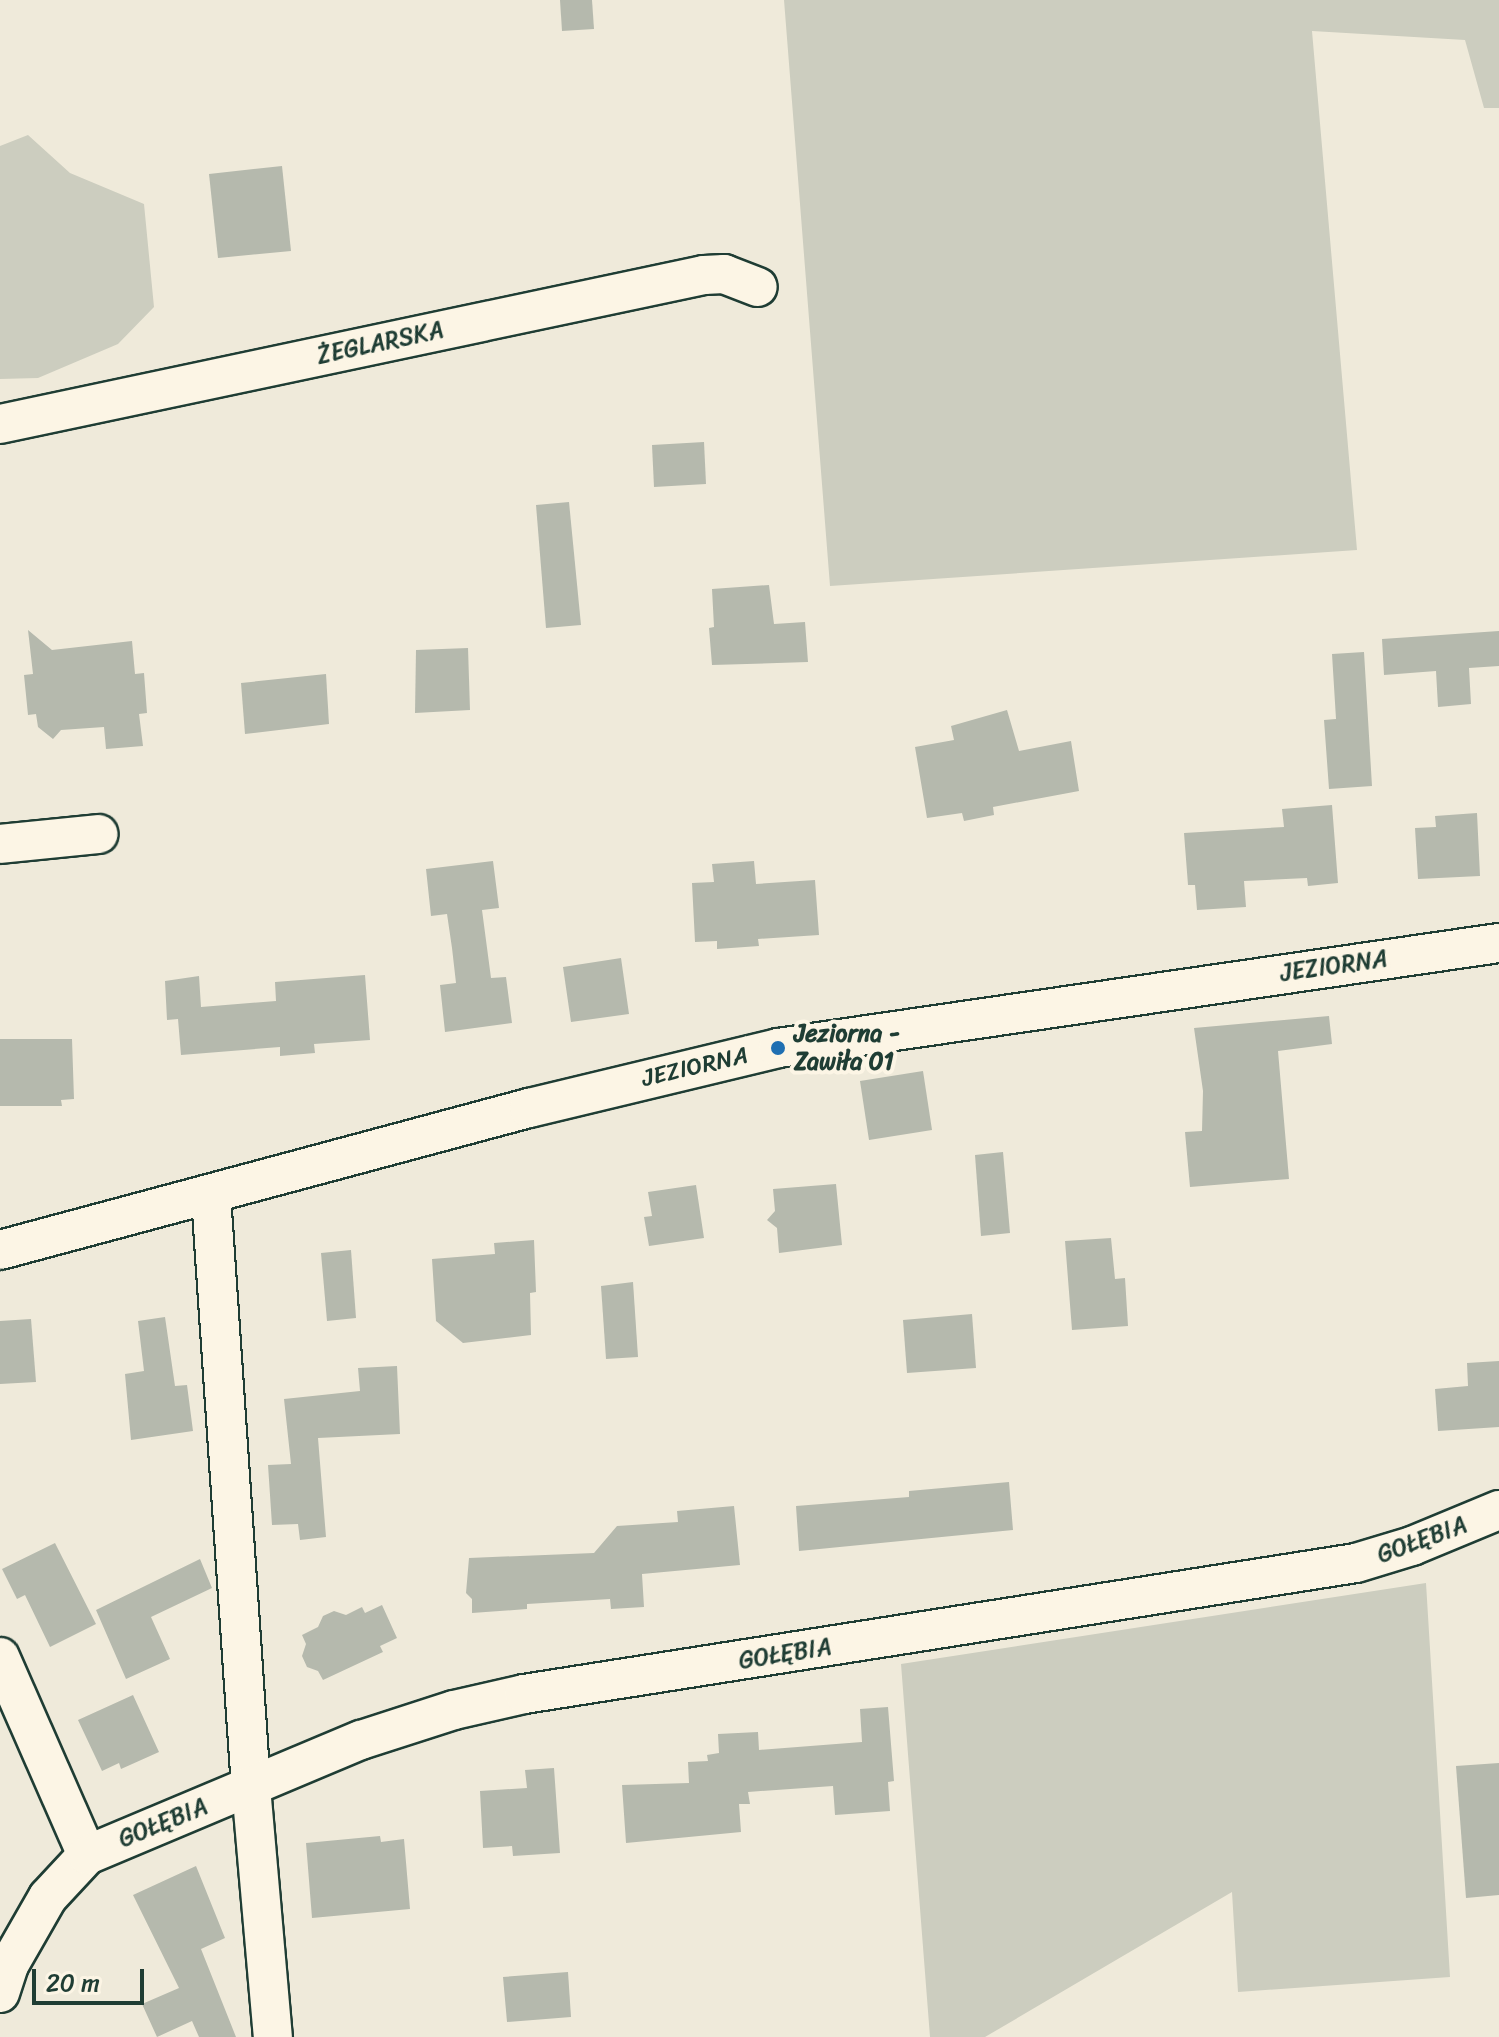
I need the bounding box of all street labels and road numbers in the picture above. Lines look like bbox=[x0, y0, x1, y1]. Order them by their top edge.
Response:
street label: ŻEGLARSKA bbox=[314, 316, 446, 370]
street label: JEZIORNA bbox=[1278, 944, 1390, 988]
street label: JEZIORNA bbox=[639, 1041, 751, 1093]
street label: GOŁĘBIA bbox=[1373, 1511, 1471, 1569]
street label: GOŁĘBIA bbox=[737, 1632, 833, 1676]
street label: GOŁĘBIA bbox=[114, 1792, 212, 1854]

